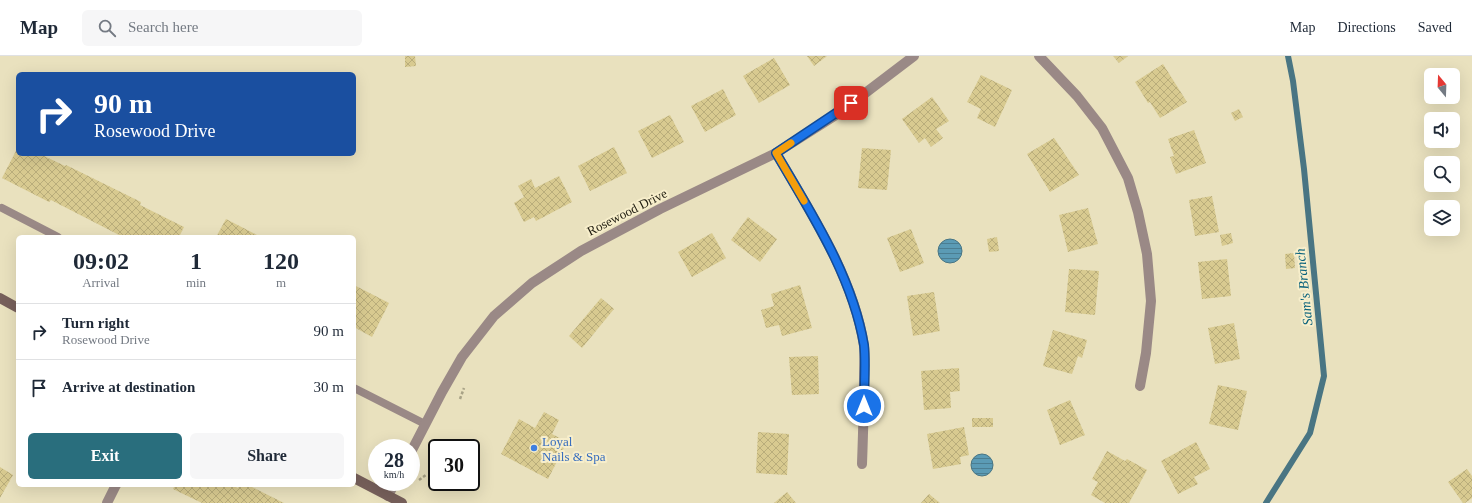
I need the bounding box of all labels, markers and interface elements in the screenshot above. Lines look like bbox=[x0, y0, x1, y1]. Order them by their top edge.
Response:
search box bbox=[82, 10, 362, 46]
text: Map bbox=[20, 17, 58, 38]
icon: search bbox=[96, 17, 118, 39]
text: Search here bbox=[128, 19, 198, 35]
text: Map bbox=[1290, 20, 1315, 35]
text: Directions bbox=[1337, 20, 1396, 35]
text: Saved bbox=[1418, 20, 1452, 35]
north arrow bbox=[1424, 68, 1460, 104]
map controls bbox=[1424, 68, 1460, 236]
pin bbox=[834, 86, 868, 120]
icon: right bbox=[28, 88, 80, 140]
text: 90 m bbox=[94, 88, 152, 119]
icon: arrive bbox=[840, 92, 862, 114]
button: sound bbox=[1424, 112, 1460, 148]
text: Rosewood Drive bbox=[94, 121, 215, 141]
button: search bbox=[1424, 156, 1460, 192]
street label: Rosewood Drive bbox=[585, 185, 670, 239]
button: layers bbox=[1424, 200, 1460, 236]
text: 09:02 bbox=[73, 248, 129, 274]
text: 1 bbox=[190, 248, 202, 274]
text: 120 bbox=[263, 248, 299, 274]
water label: Sam's Branch bbox=[1293, 248, 1315, 326]
text: Arrival bbox=[82, 275, 120, 290]
text: min bbox=[186, 275, 206, 290]
text: m bbox=[276, 275, 286, 290]
text: Turn right bbox=[62, 315, 129, 331]
icon: right bbox=[28, 321, 50, 343]
text: 90 m bbox=[314, 323, 344, 339]
text: Rosewood Drive bbox=[62, 332, 150, 347]
icon: arrive bbox=[28, 377, 50, 399]
text: Arrive at destination bbox=[62, 379, 195, 395]
text: 30 m bbox=[314, 379, 344, 395]
position arrow bbox=[843, 385, 885, 427]
button: Exit bbox=[28, 433, 182, 479]
button: Share bbox=[190, 433, 344, 479]
place label: Loyal Nails & Spa bbox=[542, 434, 606, 464]
speed limit sign: 30 bbox=[428, 439, 480, 491]
marker: Loyal Nails & Spa bbox=[529, 443, 539, 453]
text: 28 bbox=[384, 449, 404, 471]
text: km/h bbox=[384, 469, 404, 480]

